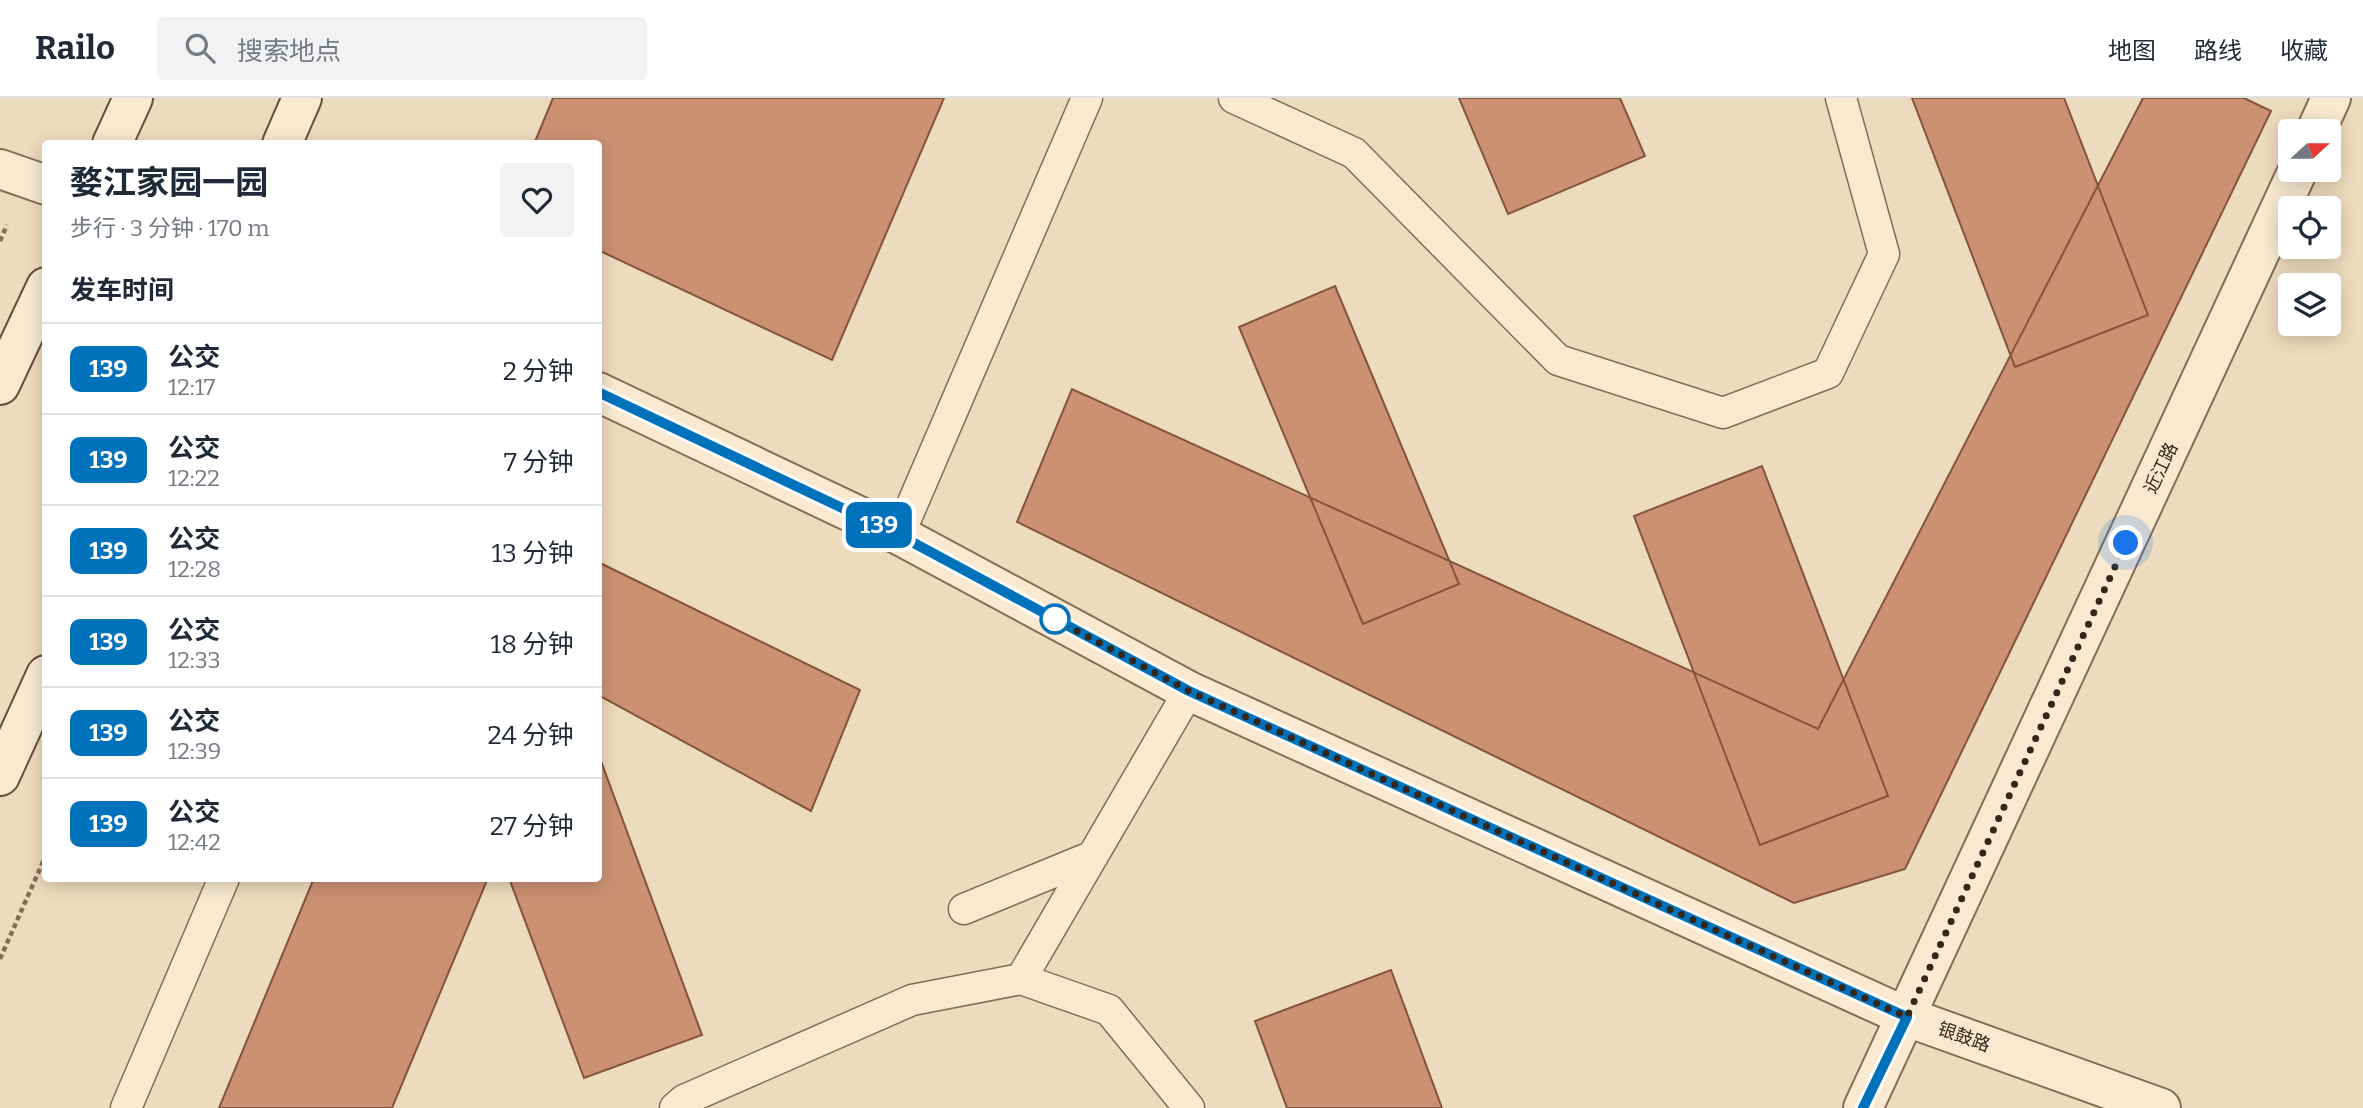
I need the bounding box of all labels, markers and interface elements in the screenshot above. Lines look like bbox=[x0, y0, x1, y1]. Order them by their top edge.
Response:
search box bbox=[157, 17, 647, 80]
text: Railo bbox=[35, 28, 115, 68]
icon: search bbox=[181, 29, 219, 67]
text: 搜索地点 bbox=[237, 36, 341, 67]
text: 地图 bbox=[2108, 37, 2156, 65]
text: 路线 bbox=[2194, 37, 2242, 65]
text: 收藏 bbox=[2280, 37, 2328, 65]
north arrow bbox=[2278, 119, 2342, 182]
map controls bbox=[2278, 119, 2341, 336]
text: 婺江家园一园 bbox=[70, 163, 268, 203]
button: heart bbox=[500, 163, 574, 237]
button: locate bbox=[2278, 196, 2341, 259]
text: 步行 · 3 分钟 · 170 m bbox=[70, 214, 269, 242]
button: layers bbox=[2278, 273, 2341, 336]
text: 发车时间 bbox=[70, 275, 174, 306]
text: 公交 bbox=[168, 342, 220, 373]
text: 139 bbox=[89, 355, 128, 383]
text: 2 分钟 bbox=[503, 356, 574, 387]
text: 12:17 bbox=[168, 373, 215, 401]
text: 公交 bbox=[168, 433, 220, 464]
street label: 近江路 bbox=[2140, 439, 2182, 497]
text: 139 bbox=[89, 446, 128, 474]
text: 7 分钟 bbox=[504, 447, 574, 478]
text: 12:22 bbox=[168, 464, 220, 492]
line badge: 139 bbox=[839, 502, 919, 548]
text: 139 bbox=[860, 511, 898, 539]
text: 公交 bbox=[168, 524, 220, 555]
your location bbox=[2108, 525, 2143, 560]
text: 139 bbox=[89, 537, 128, 565]
text: 13 分钟 bbox=[491, 538, 574, 569]
text: 12:28 bbox=[168, 555, 221, 583]
unlabelled marker bbox=[1040, 604, 1070, 634]
text: 公交 bbox=[168, 615, 220, 646]
text: 139 bbox=[89, 628, 128, 656]
text: 18 分钟 bbox=[491, 629, 574, 660]
text: 12:33 bbox=[168, 646, 221, 674]
text: 公交 bbox=[168, 706, 220, 737]
text: 139 bbox=[89, 719, 128, 747]
text: 24 分钟 bbox=[487, 720, 574, 751]
text: 12:39 bbox=[168, 737, 221, 765]
text: 公交 bbox=[168, 797, 220, 828]
text: 139 bbox=[89, 810, 128, 838]
text: 27 分钟 bbox=[490, 811, 574, 842]
text: 12:42 bbox=[168, 828, 221, 856]
street label: 银鼓路 bbox=[1935, 1017, 1993, 1057]

